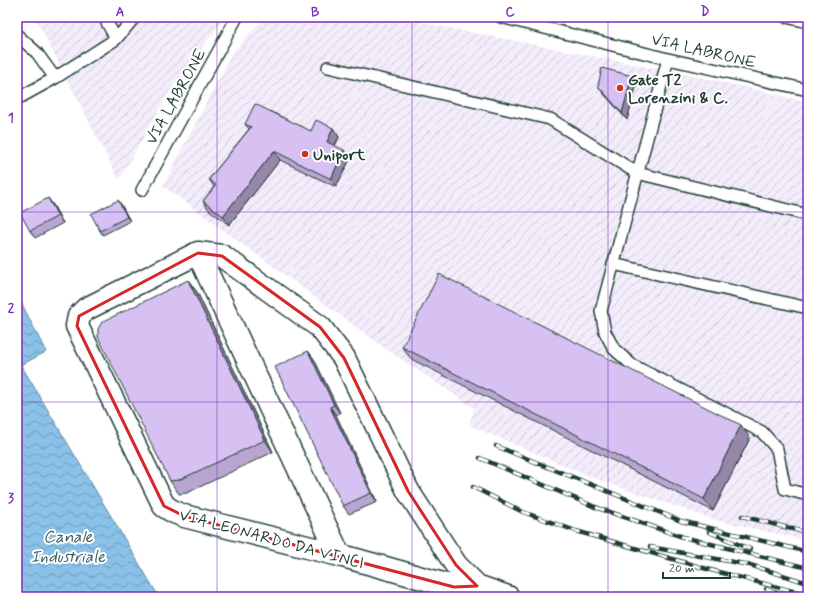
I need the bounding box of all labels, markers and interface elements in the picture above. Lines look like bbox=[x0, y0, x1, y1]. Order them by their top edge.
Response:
text: A bbox=[116, 4, 124, 21]
text: B bbox=[311, 4, 320, 21]
text: C bbox=[505, 4, 515, 21]
text: D bbox=[701, 4, 710, 21]
street label: VIA LABRONE bbox=[649, 29, 758, 74]
street label: VIA LABRONE bbox=[141, 45, 211, 149]
place label: Gate T2 Lorenzini & C. bbox=[628, 70, 728, 109]
marker: Gate T2 Lorenzini & C. bbox=[615, 83, 625, 93]
text: 1 bbox=[8, 110, 14, 127]
place label: Uniport bbox=[313, 145, 366, 166]
marker: Uniport bbox=[300, 149, 310, 159]
text: 2 bbox=[8, 300, 15, 317]
text: 3 bbox=[8, 490, 14, 507]
street label: VIA LEONARDO DA VINCI bbox=[177, 505, 366, 574]
water label: Canale Industriale bbox=[31, 526, 106, 568]
scale bar bbox=[663, 554, 730, 580]
text: 20 m bbox=[669, 561, 695, 577]

